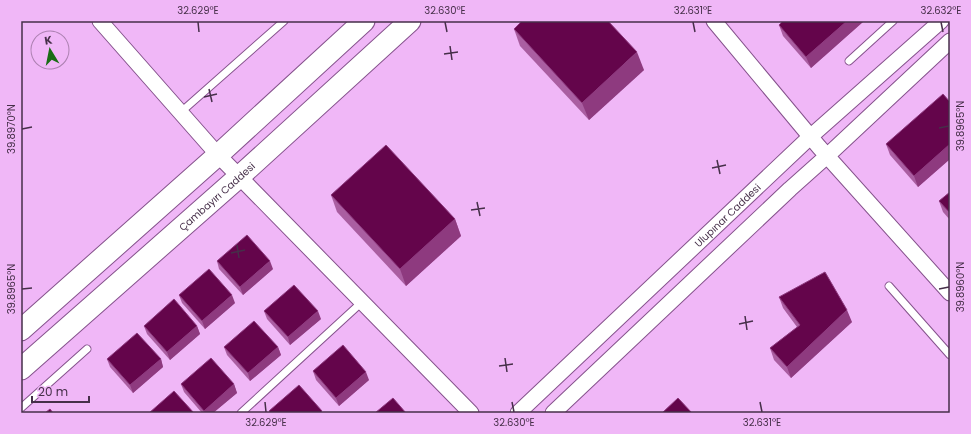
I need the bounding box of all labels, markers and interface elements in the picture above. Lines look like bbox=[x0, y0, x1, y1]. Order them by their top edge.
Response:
text: 32.629°E bbox=[177, 3, 219, 18]
text: 32.630°E bbox=[424, 3, 466, 18]
text: 32.631°E bbox=[674, 3, 712, 18]
text: 32.632°E bbox=[921, 3, 961, 18]
north arrow bbox=[30, 30, 70, 70]
text: K bbox=[43, 32, 54, 49]
text: 39.8965°N bbox=[953, 101, 968, 151]
text: 39.8970°N bbox=[4, 104, 19, 154]
street label: Çambayırı Caddesi bbox=[175, 159, 258, 234]
street label: Ulupınar Caddesi bbox=[691, 180, 764, 250]
text: 39.8960°N bbox=[953, 262, 968, 312]
text: 39.8965°N bbox=[4, 264, 19, 314]
scale bar bbox=[32, 378, 89, 404]
text: 20 m bbox=[38, 383, 68, 400]
text: 32.629°E bbox=[245, 415, 287, 430]
text: 32.630°E bbox=[493, 415, 535, 430]
text: 32.631°E bbox=[743, 415, 781, 430]

